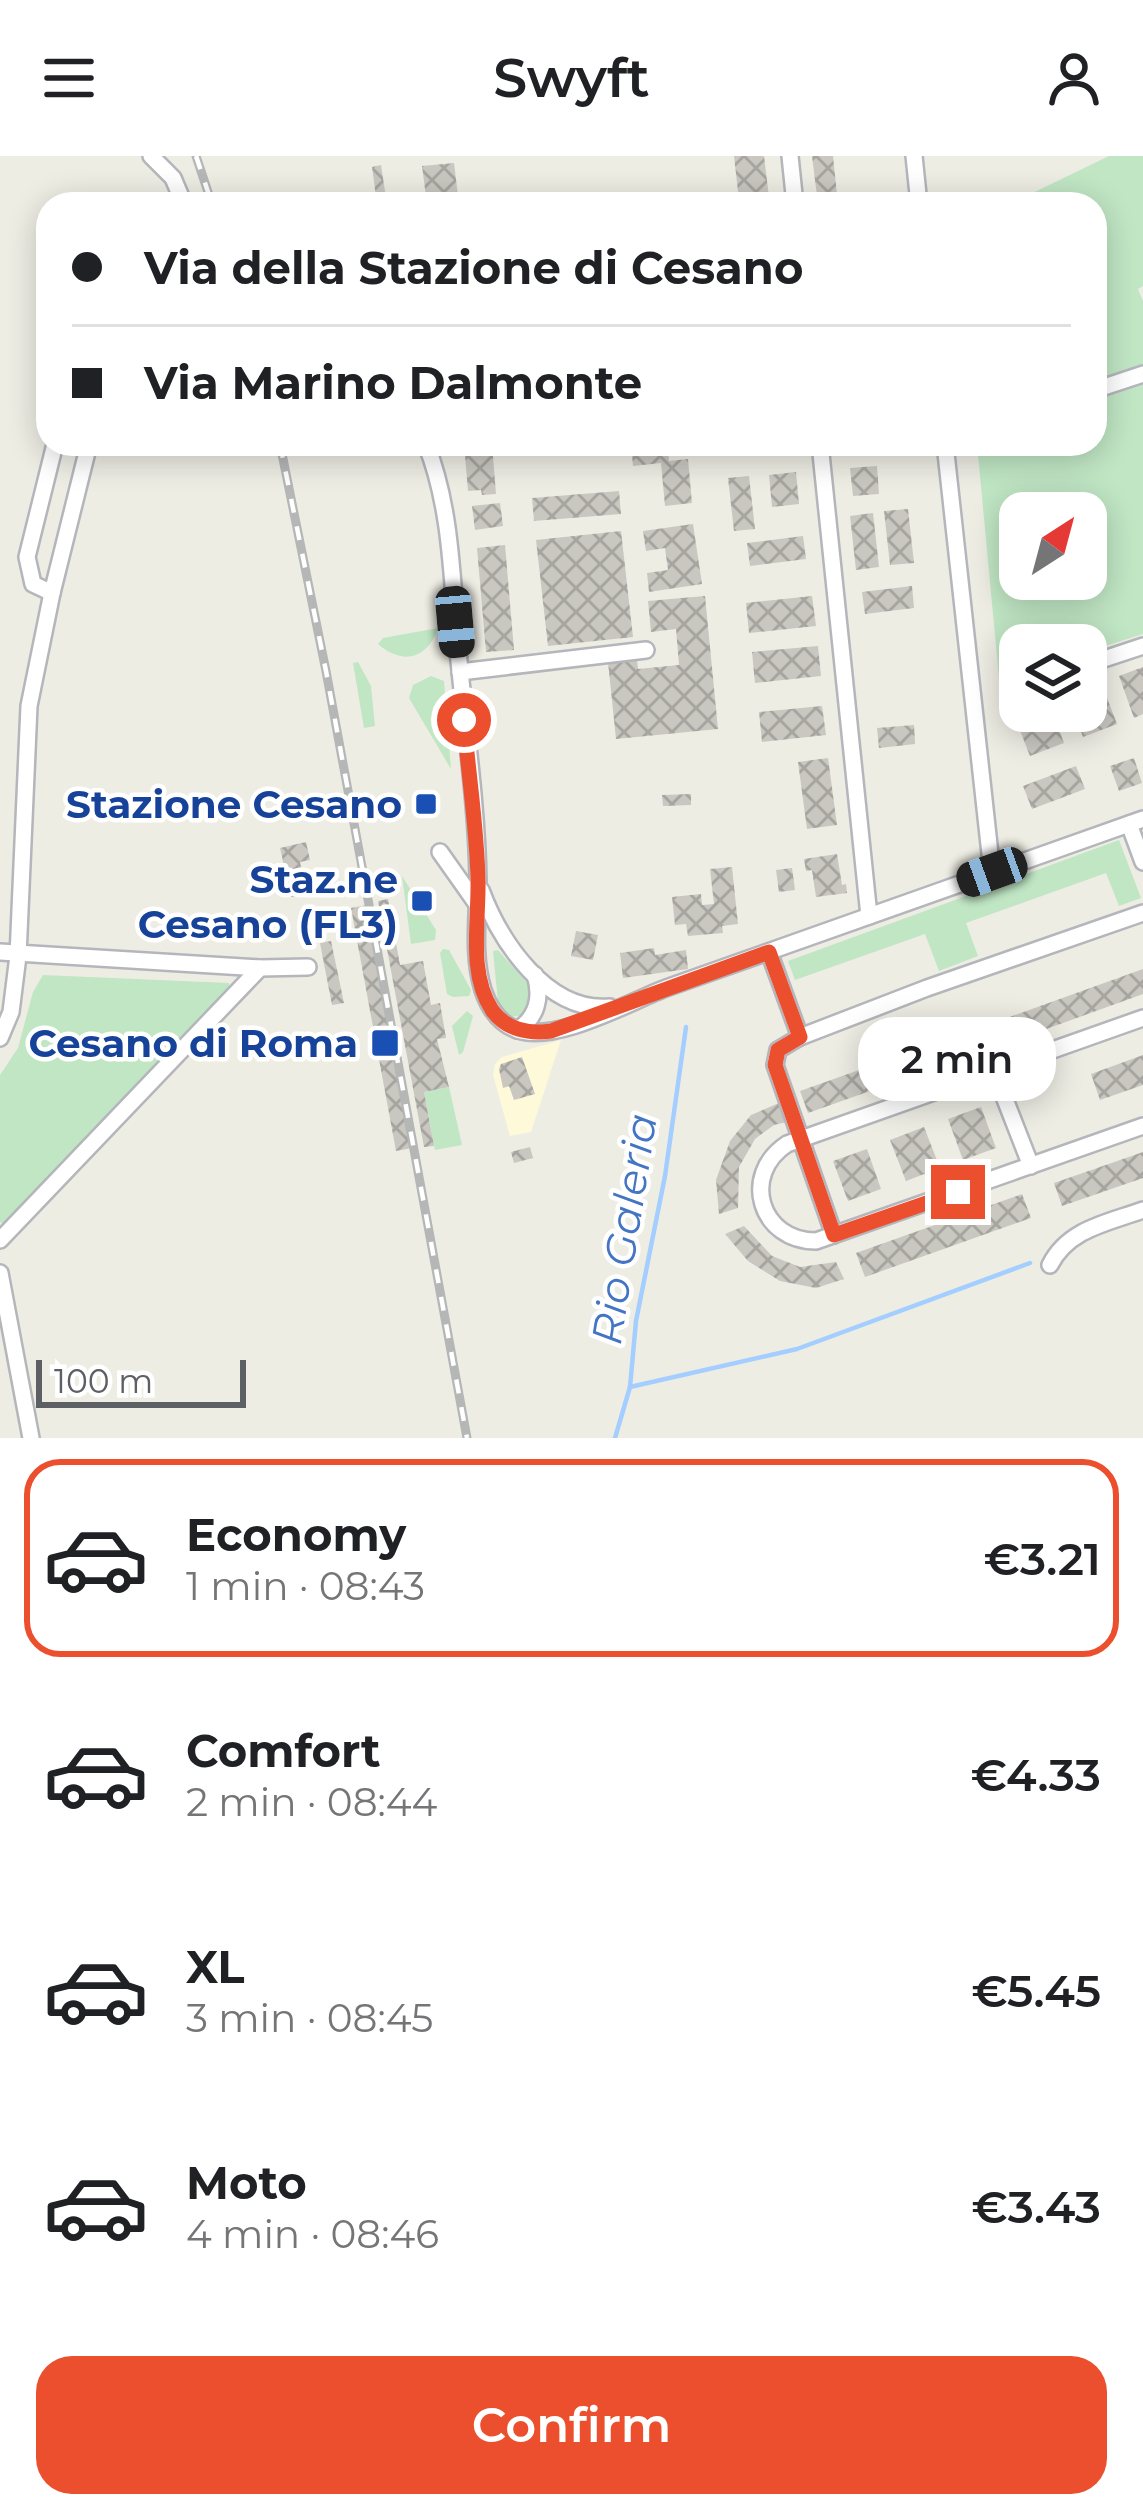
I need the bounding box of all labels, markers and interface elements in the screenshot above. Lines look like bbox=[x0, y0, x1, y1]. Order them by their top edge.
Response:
icon: menu bbox=[36, 45, 102, 111]
text: Swyft bbox=[493, 45, 650, 111]
icon: person bbox=[1041, 45, 1107, 111]
text: Via della Stazione di Cesano bbox=[144, 240, 804, 295]
text: Via Marino Dalmonte bbox=[144, 355, 642, 410]
north arrow bbox=[999, 492, 1107, 600]
map controls bbox=[999, 492, 1107, 732]
car bbox=[434, 585, 476, 659]
button: layers bbox=[999, 624, 1107, 732]
route start bbox=[437, 693, 491, 747]
place label: Stazione Cesano bbox=[66, 780, 402, 828]
marker: Stazione Cesano bbox=[413, 791, 439, 817]
car bbox=[952, 843, 1032, 901]
place label: Staz.ne Cesano (FL3) bbox=[138, 855, 398, 948]
marker: Staz.ne Cesano (FL3) bbox=[409, 888, 435, 914]
callout: 2 min bbox=[859, 1018, 1057, 1102]
place label: Cesano di Roma bbox=[28, 1019, 358, 1067]
marker: Cesano di Roma bbox=[369, 1027, 401, 1059]
text: 2 min bbox=[901, 1035, 1013, 1083]
water label: Rio Galeria bbox=[580, 1110, 668, 1348]
route end bbox=[931, 1165, 985, 1219]
scale bar bbox=[36, 1354, 246, 1407]
text: 100 m bbox=[54, 1361, 153, 1401]
icon: car bbox=[42, 1504, 150, 1612]
text: Economy bbox=[186, 1507, 406, 1562]
text: €3.21 bbox=[984, 1531, 1101, 1586]
text: 1 min · 08:43 bbox=[186, 1562, 425, 1610]
icon: car bbox=[42, 1720, 150, 1828]
text: Comfort bbox=[186, 1723, 381, 1778]
text: €4.33 bbox=[971, 1747, 1101, 1802]
text: 2 min · 08:44 bbox=[186, 1778, 437, 1826]
icon: car bbox=[42, 1936, 150, 2044]
text: XL bbox=[186, 1939, 244, 1994]
text: €5.45 bbox=[971, 1963, 1101, 2018]
text: 3 min · 08:45 bbox=[186, 1994, 433, 2042]
icon: car bbox=[42, 2152, 150, 2260]
text: Moto bbox=[186, 2155, 307, 2210]
text: €3.43 bbox=[972, 2179, 1101, 2234]
text: 4 min · 08:46 bbox=[186, 2210, 439, 2258]
button: Confirm bbox=[36, 2356, 1107, 2494]

